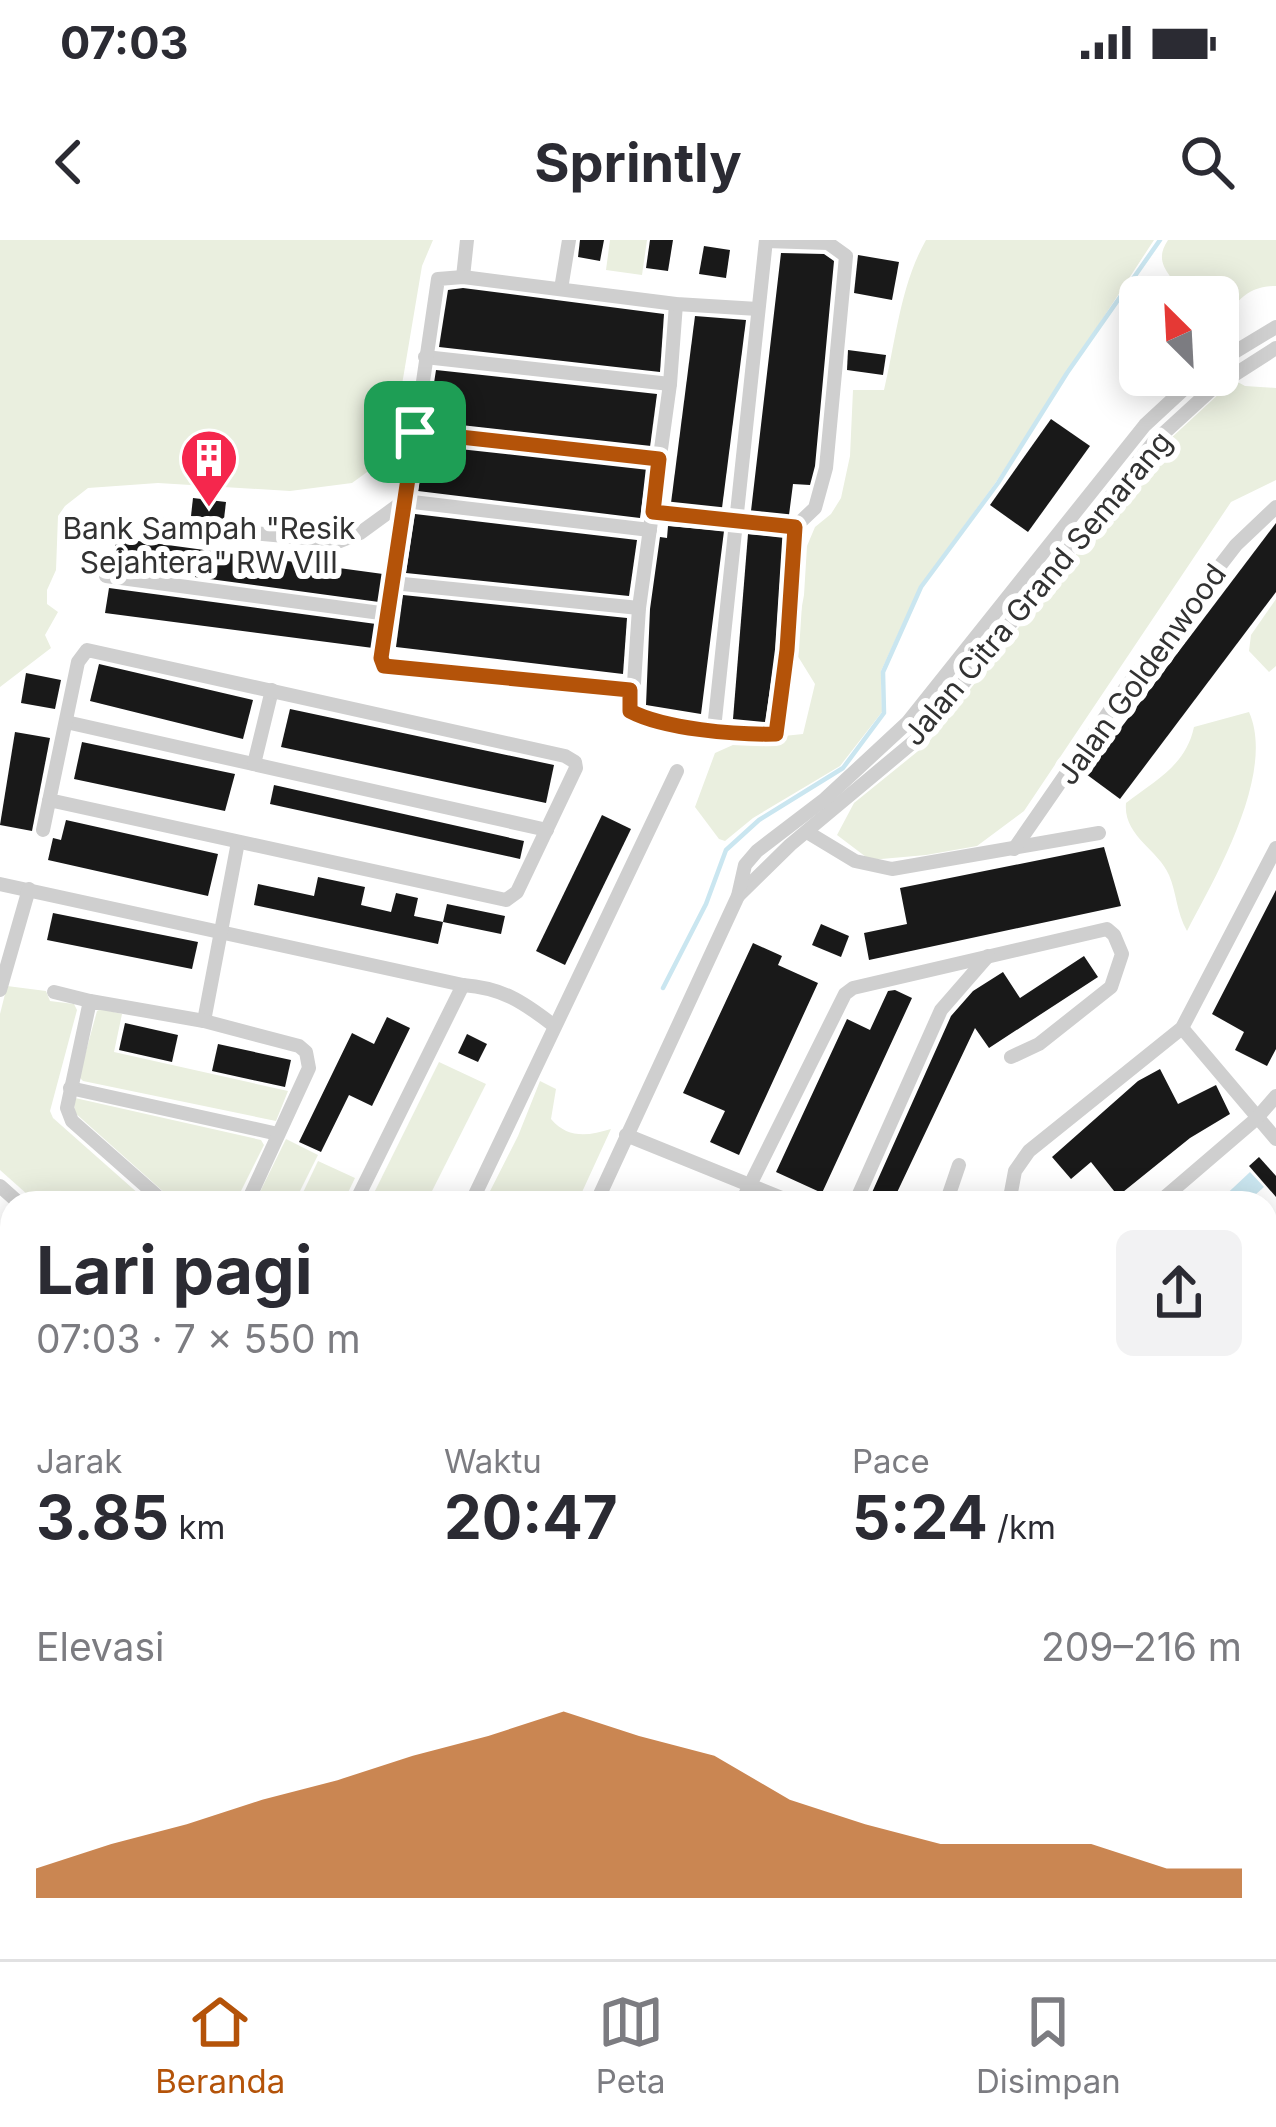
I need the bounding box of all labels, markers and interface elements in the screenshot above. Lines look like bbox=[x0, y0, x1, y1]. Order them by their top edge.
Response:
text: 07:03 bbox=[60, 15, 189, 70]
icon: back bbox=[36, 129, 102, 195]
icon: search bbox=[1174, 129, 1240, 195]
text: Sprintly bbox=[534, 130, 742, 195]
north arrow bbox=[1119, 276, 1239, 396]
map controls bbox=[1119, 276, 1239, 396]
pin bbox=[364, 381, 466, 483]
icon: arrive bbox=[382, 399, 448, 465]
street label: Jalan Citra Grand Semarang bbox=[895, 424, 1179, 752]
building icon: Bank Sampah "Resik Sejahtera" RW VIII bbox=[178, 427, 240, 509]
place label: Bank Sampah "Resik Sejahtera" RW VIII bbox=[62, 510, 356, 580]
street label: Jalan Goldenwood bbox=[1049, 557, 1233, 791]
text: Lari pagi bbox=[36, 1230, 313, 1310]
button: share bbox=[1116, 1230, 1242, 1356]
text: 07:03 · 7 × 550 m bbox=[36, 1315, 361, 1362]
text: Jarak bbox=[36, 1441, 122, 1481]
text: Waktu bbox=[444, 1441, 542, 1481]
text: Pace bbox=[852, 1441, 930, 1481]
text: 3.85 bbox=[36, 1481, 169, 1553]
text: 20:47 bbox=[444, 1481, 618, 1553]
text: 5:24 bbox=[852, 1481, 988, 1553]
text: km bbox=[169, 1507, 226, 1547]
text: /km bbox=[988, 1507, 1056, 1547]
text: Elevasi bbox=[36, 1623, 165, 1670]
text: 209–216 m bbox=[1041, 1623, 1242, 1670]
tab: Beranda bbox=[155, 1989, 285, 2101]
tab: Peta bbox=[596, 1989, 665, 2101]
tab: Disimpan bbox=[976, 1989, 1121, 2101]

